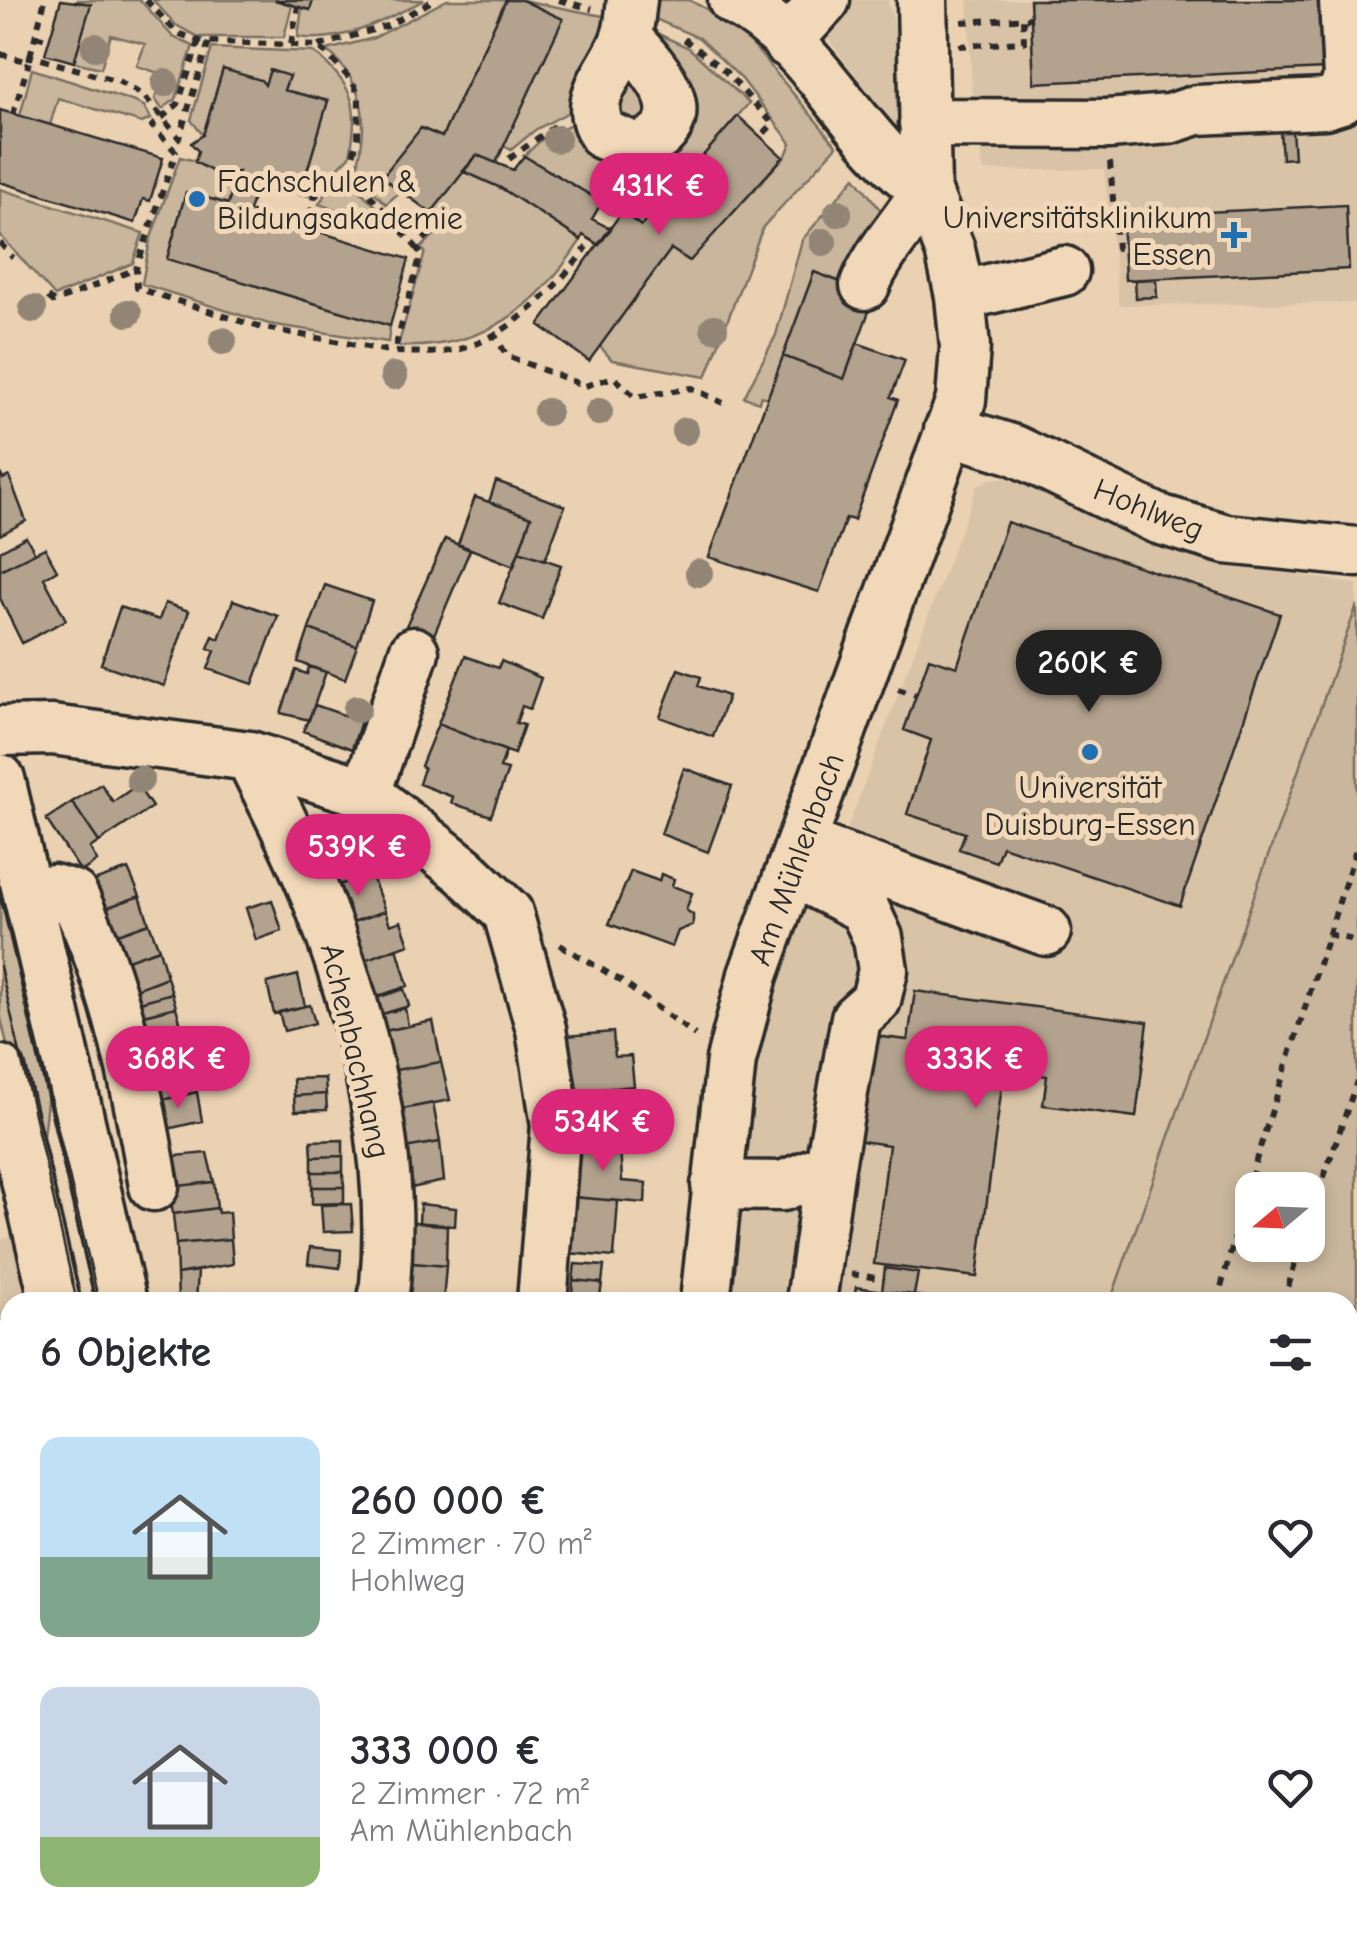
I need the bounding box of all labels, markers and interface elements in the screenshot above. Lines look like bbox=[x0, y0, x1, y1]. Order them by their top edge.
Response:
pin: 431K € bbox=[578, 153, 740, 238]
place label: Fachschulen & Bildungsakademie bbox=[217, 163, 463, 237]
text: 431K € bbox=[612, 167, 706, 204]
marker: Fachschulen & Bildungsakademie bbox=[186, 188, 208, 210]
place label: Universitätsklinikum Essen bbox=[943, 199, 1212, 273]
marker: Universitätsklinikum Essen bbox=[1221, 222, 1247, 248]
street label: Hohlweg bbox=[1088, 471, 1209, 548]
pin: 260K € bbox=[1008, 630, 1170, 715]
text: 260K € bbox=[1038, 644, 1140, 681]
marker: Universität Duisburg-Essen bbox=[1079, 741, 1101, 763]
street label: Am Mühlenbach bbox=[741, 748, 852, 970]
place label: Universität Duisburg-Essen bbox=[984, 769, 1196, 843]
pin: 539K € bbox=[277, 814, 439, 899]
text: 539K € bbox=[308, 828, 408, 865]
street label: Achenbachhang bbox=[313, 940, 398, 1162]
pin: 368K € bbox=[97, 1026, 259, 1111]
pin: 333K € bbox=[895, 1026, 1057, 1111]
text: 368K € bbox=[128, 1040, 228, 1077]
text: 333K € bbox=[927, 1040, 1025, 1077]
pin: 534K € bbox=[522, 1089, 684, 1174]
text: 534K € bbox=[553, 1103, 653, 1140]
north arrow bbox=[1235, 1172, 1325, 1262]
map controls bbox=[1235, 1172, 1325, 1262]
icon: filters bbox=[1263, 1325, 1318, 1380]
text: 6 Objekte bbox=[40, 1328, 211, 1377]
text: 260 000 € bbox=[350, 1476, 548, 1525]
icon: home bbox=[120, 1477, 240, 1597]
icon: heart bbox=[1263, 1510, 1318, 1565]
text: 2 Zimmer · 70 m² bbox=[350, 1525, 592, 1562]
text: Hohlweg bbox=[350, 1562, 466, 1599]
text: 333 000 € bbox=[350, 1726, 543, 1775]
icon: home bbox=[120, 1727, 240, 1847]
icon: heart bbox=[1263, 1760, 1318, 1815]
text: 2 Zimmer · 72 m² bbox=[350, 1775, 589, 1812]
text: Am Mühlenbach bbox=[350, 1812, 573, 1849]

